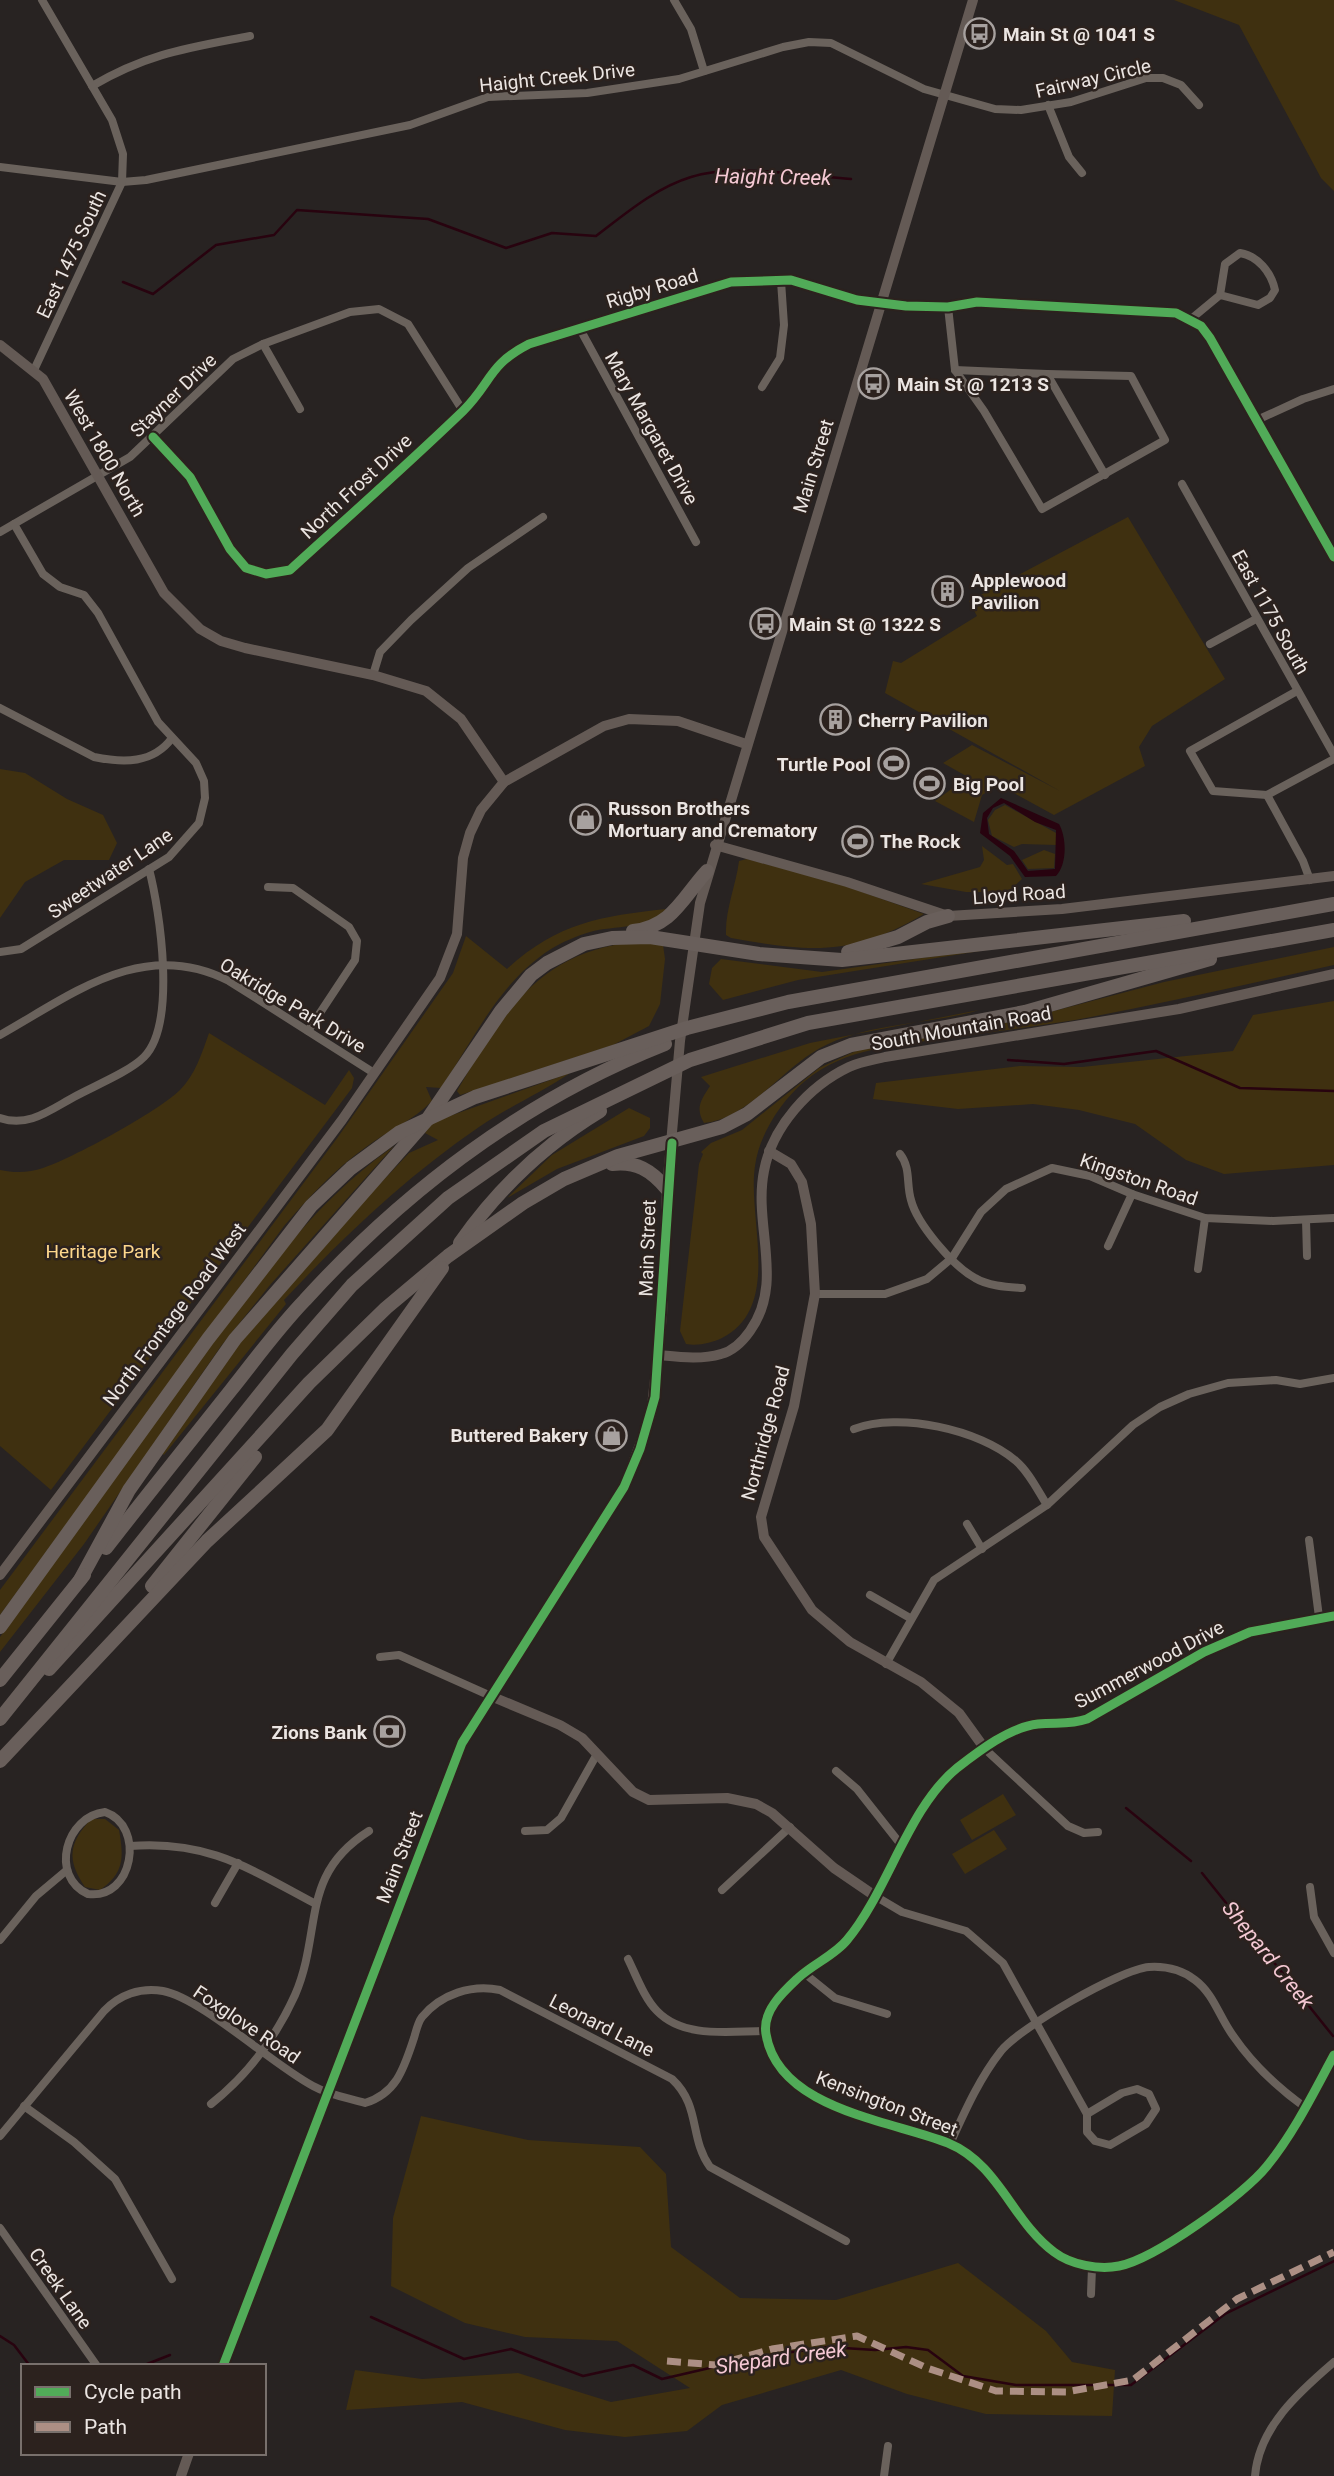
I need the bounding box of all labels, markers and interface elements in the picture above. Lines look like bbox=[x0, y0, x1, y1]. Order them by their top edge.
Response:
bus stop icon: Main St @ 1041 S bbox=[963, 17, 997, 51]
place label: Main St @ 1041 S bbox=[1003, 23, 1155, 46]
street label: Fairway Circle bbox=[1033, 54, 1153, 103]
street label: Haight Creek Drive bbox=[478, 58, 636, 97]
water label: Haight Creek bbox=[714, 164, 832, 190]
street label: East 1475 South bbox=[32, 187, 111, 322]
street label: Rigby Road bbox=[603, 264, 701, 313]
street label: Mary Margaret Drive bbox=[600, 348, 703, 509]
street label: Stayner Drive bbox=[125, 349, 221, 442]
bus stop icon: Main St @ 1213 S bbox=[857, 367, 891, 401]
place label: Main St @ 1213 S bbox=[897, 373, 1049, 396]
street label: West 1800 North bbox=[59, 386, 150, 521]
street label: Main Street bbox=[788, 416, 839, 516]
street label: North Frost Drive bbox=[296, 429, 417, 544]
street label: East 1175 South bbox=[1227, 546, 1314, 678]
place label: Applewood Pavilion bbox=[971, 569, 1066, 614]
building icon: Applewood Pavilion bbox=[931, 574, 965, 608]
bus stop icon: Main St @ 1322 S bbox=[749, 607, 783, 641]
place label: Main St @ 1322 S bbox=[789, 613, 941, 636]
building icon: Cherry Pavilion bbox=[818, 703, 852, 737]
place label: Cherry Pavilion bbox=[858, 709, 988, 732]
sports icon: Turtle Pool bbox=[877, 747, 911, 781]
place label: Turtle Pool bbox=[777, 753, 871, 776]
sports icon: Big Pool bbox=[913, 767, 947, 801]
place label: Big Pool bbox=[953, 773, 1024, 796]
place label: Russon Brothers Mortuary and Crematory bbox=[608, 797, 818, 842]
shop icon: Russon Brothers Mortuary and Crematory bbox=[568, 802, 602, 836]
street label: Sweetwater Lane bbox=[44, 823, 177, 924]
sports icon: The Rock bbox=[840, 824, 874, 858]
place label: The Rock bbox=[880, 830, 961, 853]
street label: Lloyd Road bbox=[972, 880, 1066, 909]
street label: Oakridge Park Drive bbox=[216, 953, 370, 1058]
street label: South Mountain Road bbox=[869, 1001, 1053, 1056]
street label: Kingston Road bbox=[1077, 1149, 1201, 1210]
street label: Main Street bbox=[634, 1199, 661, 1297]
street label: North Frontage Road West bbox=[98, 1218, 251, 1410]
park label: Heritage Park bbox=[46, 1240, 161, 1263]
street label: Northridge Road bbox=[736, 1363, 795, 1503]
shop icon: Buttered Bakery bbox=[594, 1418, 628, 1452]
place label: Buttered Bakery bbox=[450, 1424, 588, 1447]
street label: Summerwood Drive bbox=[1071, 1615, 1228, 1714]
bank icon: Zions Bank bbox=[373, 1715, 407, 1749]
place label: Zions Bank bbox=[271, 1721, 368, 1744]
street label: Main Street bbox=[371, 1808, 428, 1907]
water label: Shepard Creek bbox=[1217, 1896, 1319, 2014]
street label: Foxglove Road bbox=[189, 1980, 304, 2069]
street label: Leonard Lane bbox=[545, 1989, 658, 2062]
street label: Kensington Street bbox=[813, 2066, 961, 2141]
street label: Creek Lane bbox=[24, 2243, 97, 2333]
water label: Shepard Creek bbox=[714, 2337, 849, 2379]
legend bbox=[21, 2364, 266, 2455]
text: Cycle path bbox=[84, 2380, 182, 2404]
text: Path bbox=[84, 2415, 127, 2439]

